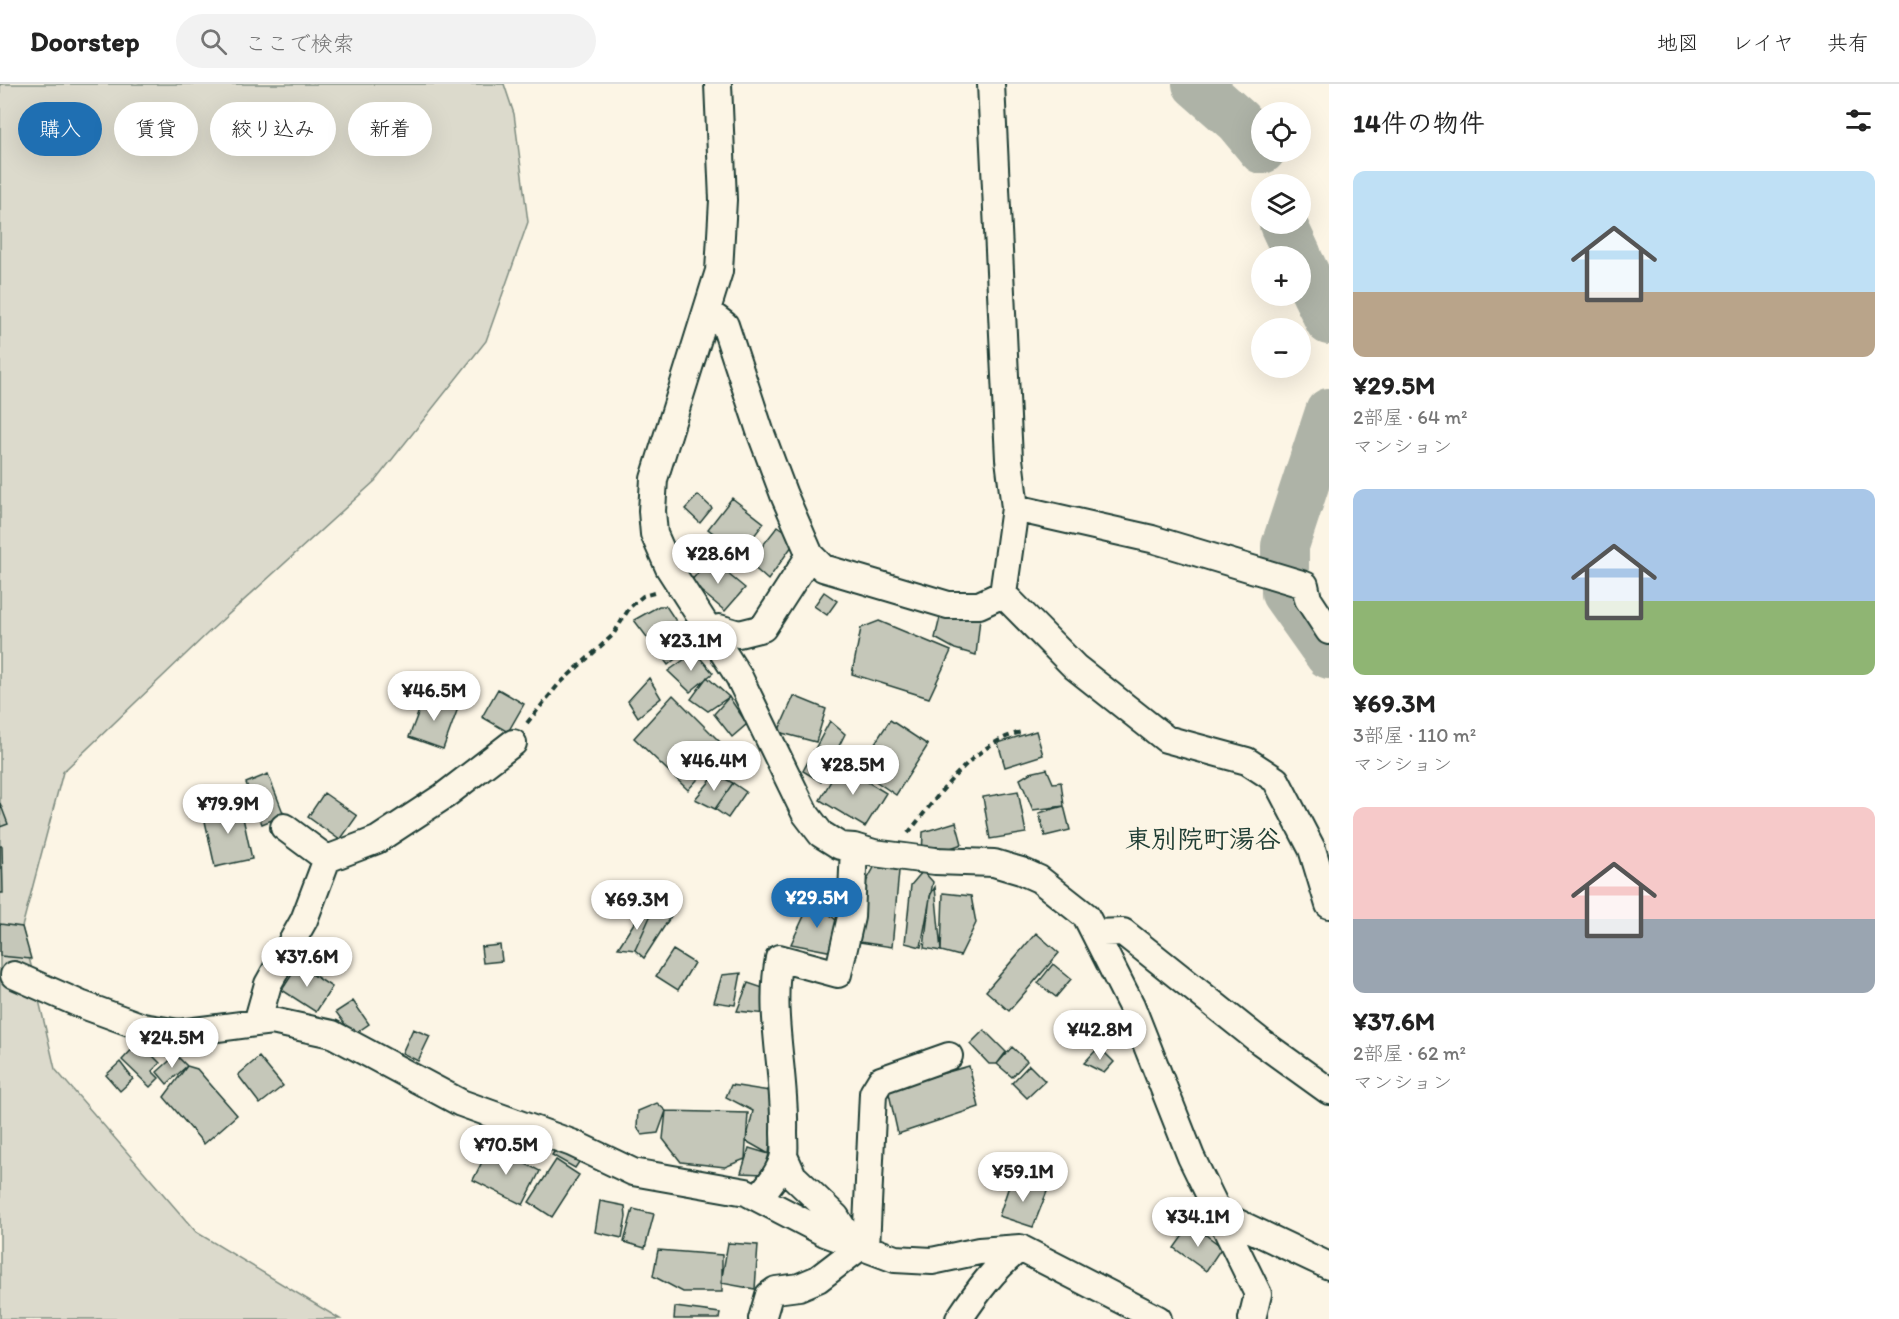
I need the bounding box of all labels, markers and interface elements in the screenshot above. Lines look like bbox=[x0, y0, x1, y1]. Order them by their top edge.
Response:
search box bbox=[176, 14, 596, 68]
text: Doorstep bbox=[30, 24, 140, 58]
icon: search bbox=[197, 25, 230, 58]
text: ここで検索 bbox=[245, 30, 355, 57]
text: 地図 bbox=[1657, 30, 1699, 55]
text: レイヤ bbox=[1732, 30, 1794, 55]
text: 共有 bbox=[1827, 30, 1869, 55]
chip: 購入 bbox=[18, 102, 102, 156]
chip: 賃貸 bbox=[114, 102, 198, 156]
chip: 絞り込み bbox=[210, 102, 336, 156]
chip: 新着 bbox=[348, 102, 432, 156]
map controls bbox=[1251, 102, 1311, 378]
button: locate bbox=[1251, 102, 1311, 162]
icon: filters bbox=[1842, 104, 1875, 137]
text: 14件の物件 bbox=[1353, 107, 1485, 139]
button: layers bbox=[1251, 174, 1311, 234]
icon: home bbox=[1560, 210, 1668, 318]
button: + bbox=[1251, 246, 1311, 306]
button: − bbox=[1251, 318, 1311, 378]
text: ¥29.5M bbox=[1353, 369, 1435, 401]
text: 2部屋 · 64 m² bbox=[1353, 405, 1467, 429]
text: マンション bbox=[1353, 434, 1452, 458]
icon: home bbox=[1560, 528, 1668, 636]
pin: ¥28.6M bbox=[669, 534, 767, 585]
text: ¥28.6M bbox=[686, 541, 750, 565]
pin: ¥23.1M bbox=[642, 621, 740, 672]
text: ¥23.1M bbox=[660, 628, 722, 652]
pin: ¥46.5M bbox=[385, 671, 483, 722]
text: ¥46.5M bbox=[402, 678, 466, 702]
text: ¥69.3M bbox=[1353, 687, 1436, 719]
text: 3部屋 · 110 m² bbox=[1353, 723, 1476, 747]
pin: ¥46.4M bbox=[665, 741, 763, 792]
pin: ¥28.5M bbox=[804, 745, 902, 796]
text: ¥46.4M bbox=[681, 748, 747, 772]
text: ¥28.5M bbox=[821, 752, 885, 776]
text: マンション bbox=[1353, 752, 1452, 776]
pin: ¥79.9M bbox=[179, 784, 277, 835]
text: ¥79.9M bbox=[197, 791, 259, 815]
district label: 東別院町湯谷 bbox=[1125, 823, 1281, 855]
icon: home bbox=[1560, 846, 1668, 954]
pin: ¥29.5M bbox=[768, 878, 866, 929]
pin: ¥69.3M bbox=[588, 880, 686, 931]
text: ¥29.5M bbox=[785, 885, 849, 909]
text: ¥69.3M bbox=[605, 887, 669, 911]
pin: ¥37.6M bbox=[258, 937, 356, 988]
text: ¥37.6M bbox=[275, 944, 339, 968]
text: ¥37.6M bbox=[1353, 1005, 1435, 1037]
pin: ¥42.8M bbox=[1051, 1010, 1149, 1061]
text: ¥42.8M bbox=[1067, 1017, 1133, 1041]
pin: ¥24.5M bbox=[123, 1018, 221, 1069]
text: ¥24.5M bbox=[140, 1025, 204, 1049]
text: 2部屋 · 62 m² bbox=[1353, 1041, 1466, 1065]
text: マンション bbox=[1353, 1070, 1452, 1094]
pin: ¥70.5M bbox=[457, 1125, 555, 1176]
text: ¥70.5M bbox=[474, 1132, 538, 1156]
pin: ¥59.1M bbox=[974, 1152, 1072, 1203]
text: ¥59.1M bbox=[992, 1159, 1054, 1183]
pin: ¥34.1M bbox=[1149, 1197, 1247, 1248]
text: ¥34.1M bbox=[1166, 1204, 1230, 1228]

